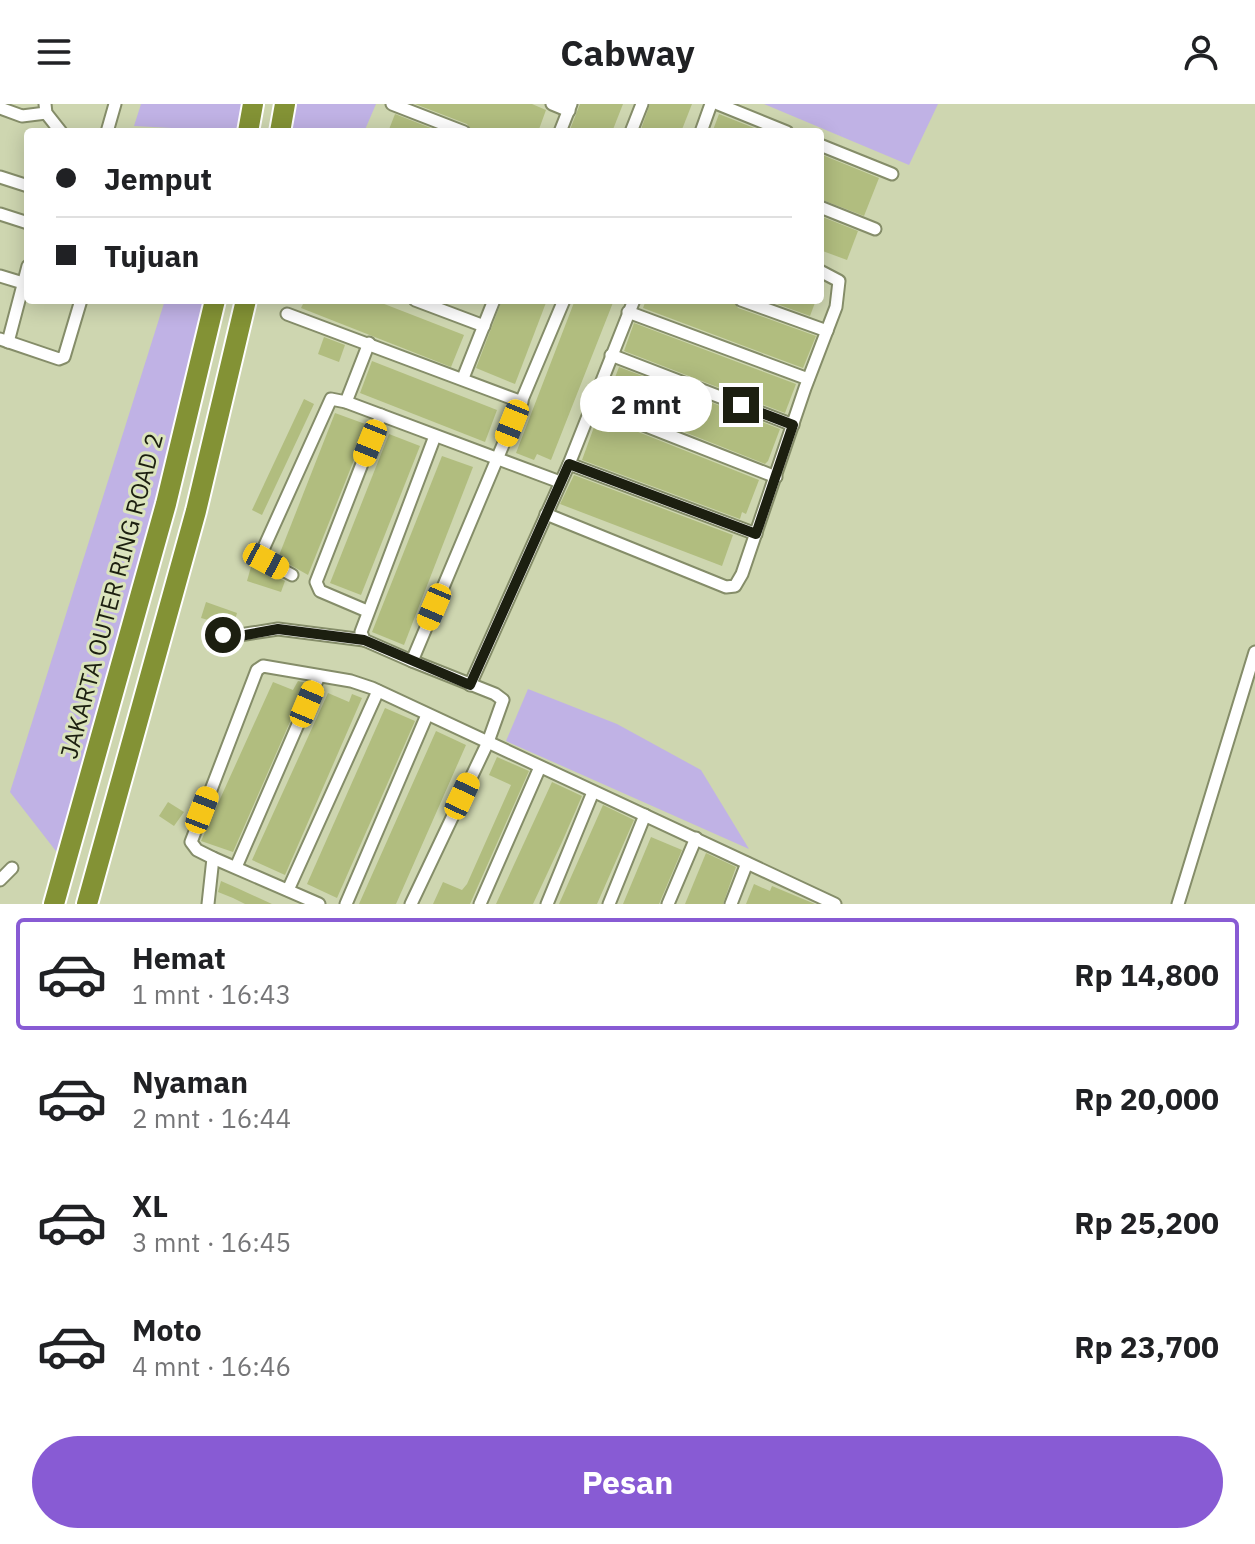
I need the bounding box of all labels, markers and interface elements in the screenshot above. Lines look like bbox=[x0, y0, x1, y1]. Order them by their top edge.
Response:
text: Cabway bbox=[560, 29, 695, 76]
icon: menu bbox=[32, 30, 76, 74]
icon: person bbox=[1179, 30, 1223, 74]
text: Jemput bbox=[104, 159, 212, 198]
text: Tujuan bbox=[104, 236, 199, 275]
callout: 2 mnt bbox=[581, 377, 713, 433]
text: 2 mnt bbox=[611, 387, 681, 421]
route end bbox=[723, 387, 759, 423]
car bbox=[492, 396, 532, 450]
car bbox=[350, 416, 390, 470]
street label: JAKARTA OUTER RING ROAD 2 bbox=[52, 429, 170, 762]
car bbox=[239, 539, 293, 583]
car bbox=[414, 580, 454, 634]
route start bbox=[205, 617, 241, 653]
car bbox=[287, 677, 327, 731]
car bbox=[441, 769, 483, 823]
car bbox=[182, 783, 222, 837]
icon: car bbox=[36, 938, 108, 1010]
text: Hemat bbox=[132, 938, 226, 977]
text: Rp 14,800 bbox=[1074, 955, 1219, 994]
text: 1 mnt · 16:43 bbox=[132, 977, 291, 1011]
icon: car bbox=[36, 1062, 108, 1134]
text: Nyaman bbox=[132, 1062, 248, 1101]
text: Rp 20,000 bbox=[1074, 1079, 1219, 1118]
text: 2 mnt · 16:44 bbox=[132, 1101, 291, 1135]
icon: car bbox=[36, 1186, 108, 1258]
text: XL bbox=[132, 1186, 168, 1225]
text: Rp 25,200 bbox=[1074, 1203, 1219, 1242]
text: 3 mnt · 16:45 bbox=[132, 1225, 291, 1259]
icon: car bbox=[36, 1310, 108, 1382]
text: Moto bbox=[132, 1310, 202, 1349]
text: Rp 23,700 bbox=[1074, 1327, 1219, 1366]
text: 4 mnt · 16:46 bbox=[132, 1349, 291, 1383]
button: Pesan bbox=[32, 1436, 1223, 1528]

